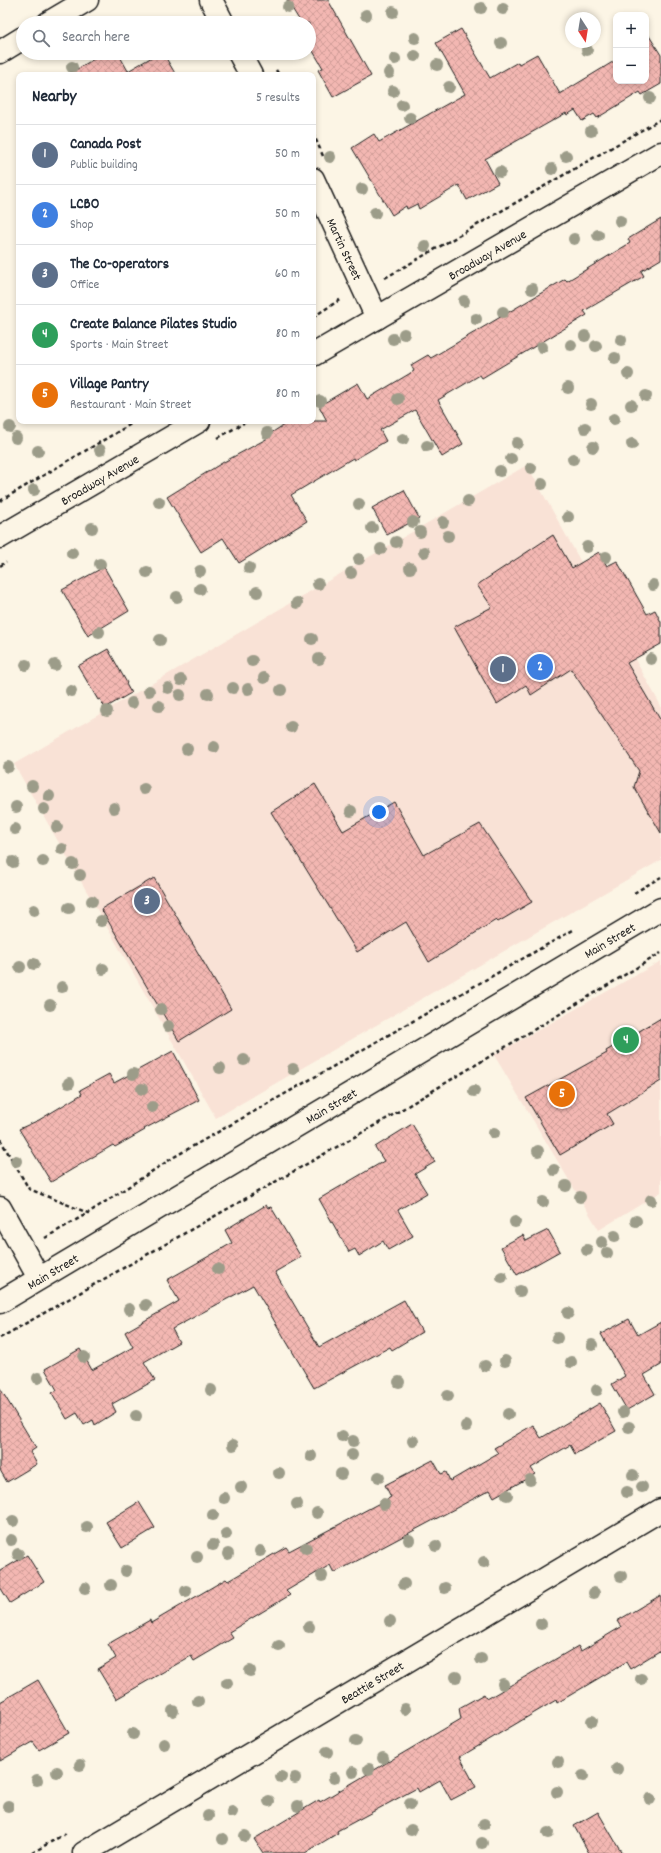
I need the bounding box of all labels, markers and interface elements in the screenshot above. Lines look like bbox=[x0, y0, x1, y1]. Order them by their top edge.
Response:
north arrow bbox=[565, 12, 601, 48]
map controls bbox=[613, 12, 649, 84]
button: + bbox=[613, 12, 649, 48]
search box bbox=[16, 16, 316, 60]
icon: search bbox=[30, 27, 52, 49]
text: Search here bbox=[62, 27, 130, 49]
button: − bbox=[613, 48, 649, 84]
text: Nearby bbox=[32, 86, 76, 110]
text: 5 results bbox=[256, 89, 300, 108]
text: Canada Post bbox=[70, 134, 141, 156]
text: 1 bbox=[44, 145, 46, 164]
text: 50 m bbox=[275, 145, 300, 164]
text: Public building bbox=[70, 156, 138, 175]
text: LCBO bbox=[70, 194, 99, 216]
text: 2 bbox=[42, 205, 48, 224]
text: 50 m bbox=[275, 205, 300, 224]
text: Shop bbox=[70, 216, 93, 235]
street label: Martin Street bbox=[320, 216, 366, 284]
street label: Broadway Avenue bbox=[446, 226, 531, 286]
text: The Co-operators bbox=[70, 254, 169, 276]
text: 3 bbox=[42, 265, 48, 284]
text: 60 m bbox=[275, 265, 300, 284]
text: Office bbox=[70, 276, 99, 295]
text: Create Balance Pilates Studio bbox=[70, 314, 237, 336]
text: 4 bbox=[42, 325, 48, 344]
text: 80 m bbox=[276, 325, 300, 344]
text: Sports · Main Street bbox=[70, 336, 168, 355]
text: Village Pantry bbox=[70, 374, 149, 396]
text: 5 bbox=[42, 385, 48, 404]
text: 80 m bbox=[276, 385, 300, 404]
text: Restaurant · Main Street bbox=[70, 396, 191, 415]
street label: Broadway Avenue bbox=[58, 451, 143, 511]
pin: 2 bbox=[527, 652, 553, 682]
pin: 1 bbox=[490, 654, 516, 684]
your location bbox=[369, 802, 389, 822]
pin: 3 bbox=[134, 886, 160, 916]
street label: Main Street bbox=[581, 919, 640, 964]
pin: 4 bbox=[613, 1025, 639, 1055]
pin: 5 bbox=[549, 1079, 575, 1109]
street label: Main Street bbox=[303, 1085, 362, 1130]
street label: Main Street bbox=[24, 1250, 83, 1296]
street label: Beattie Street bbox=[338, 1658, 409, 1710]

